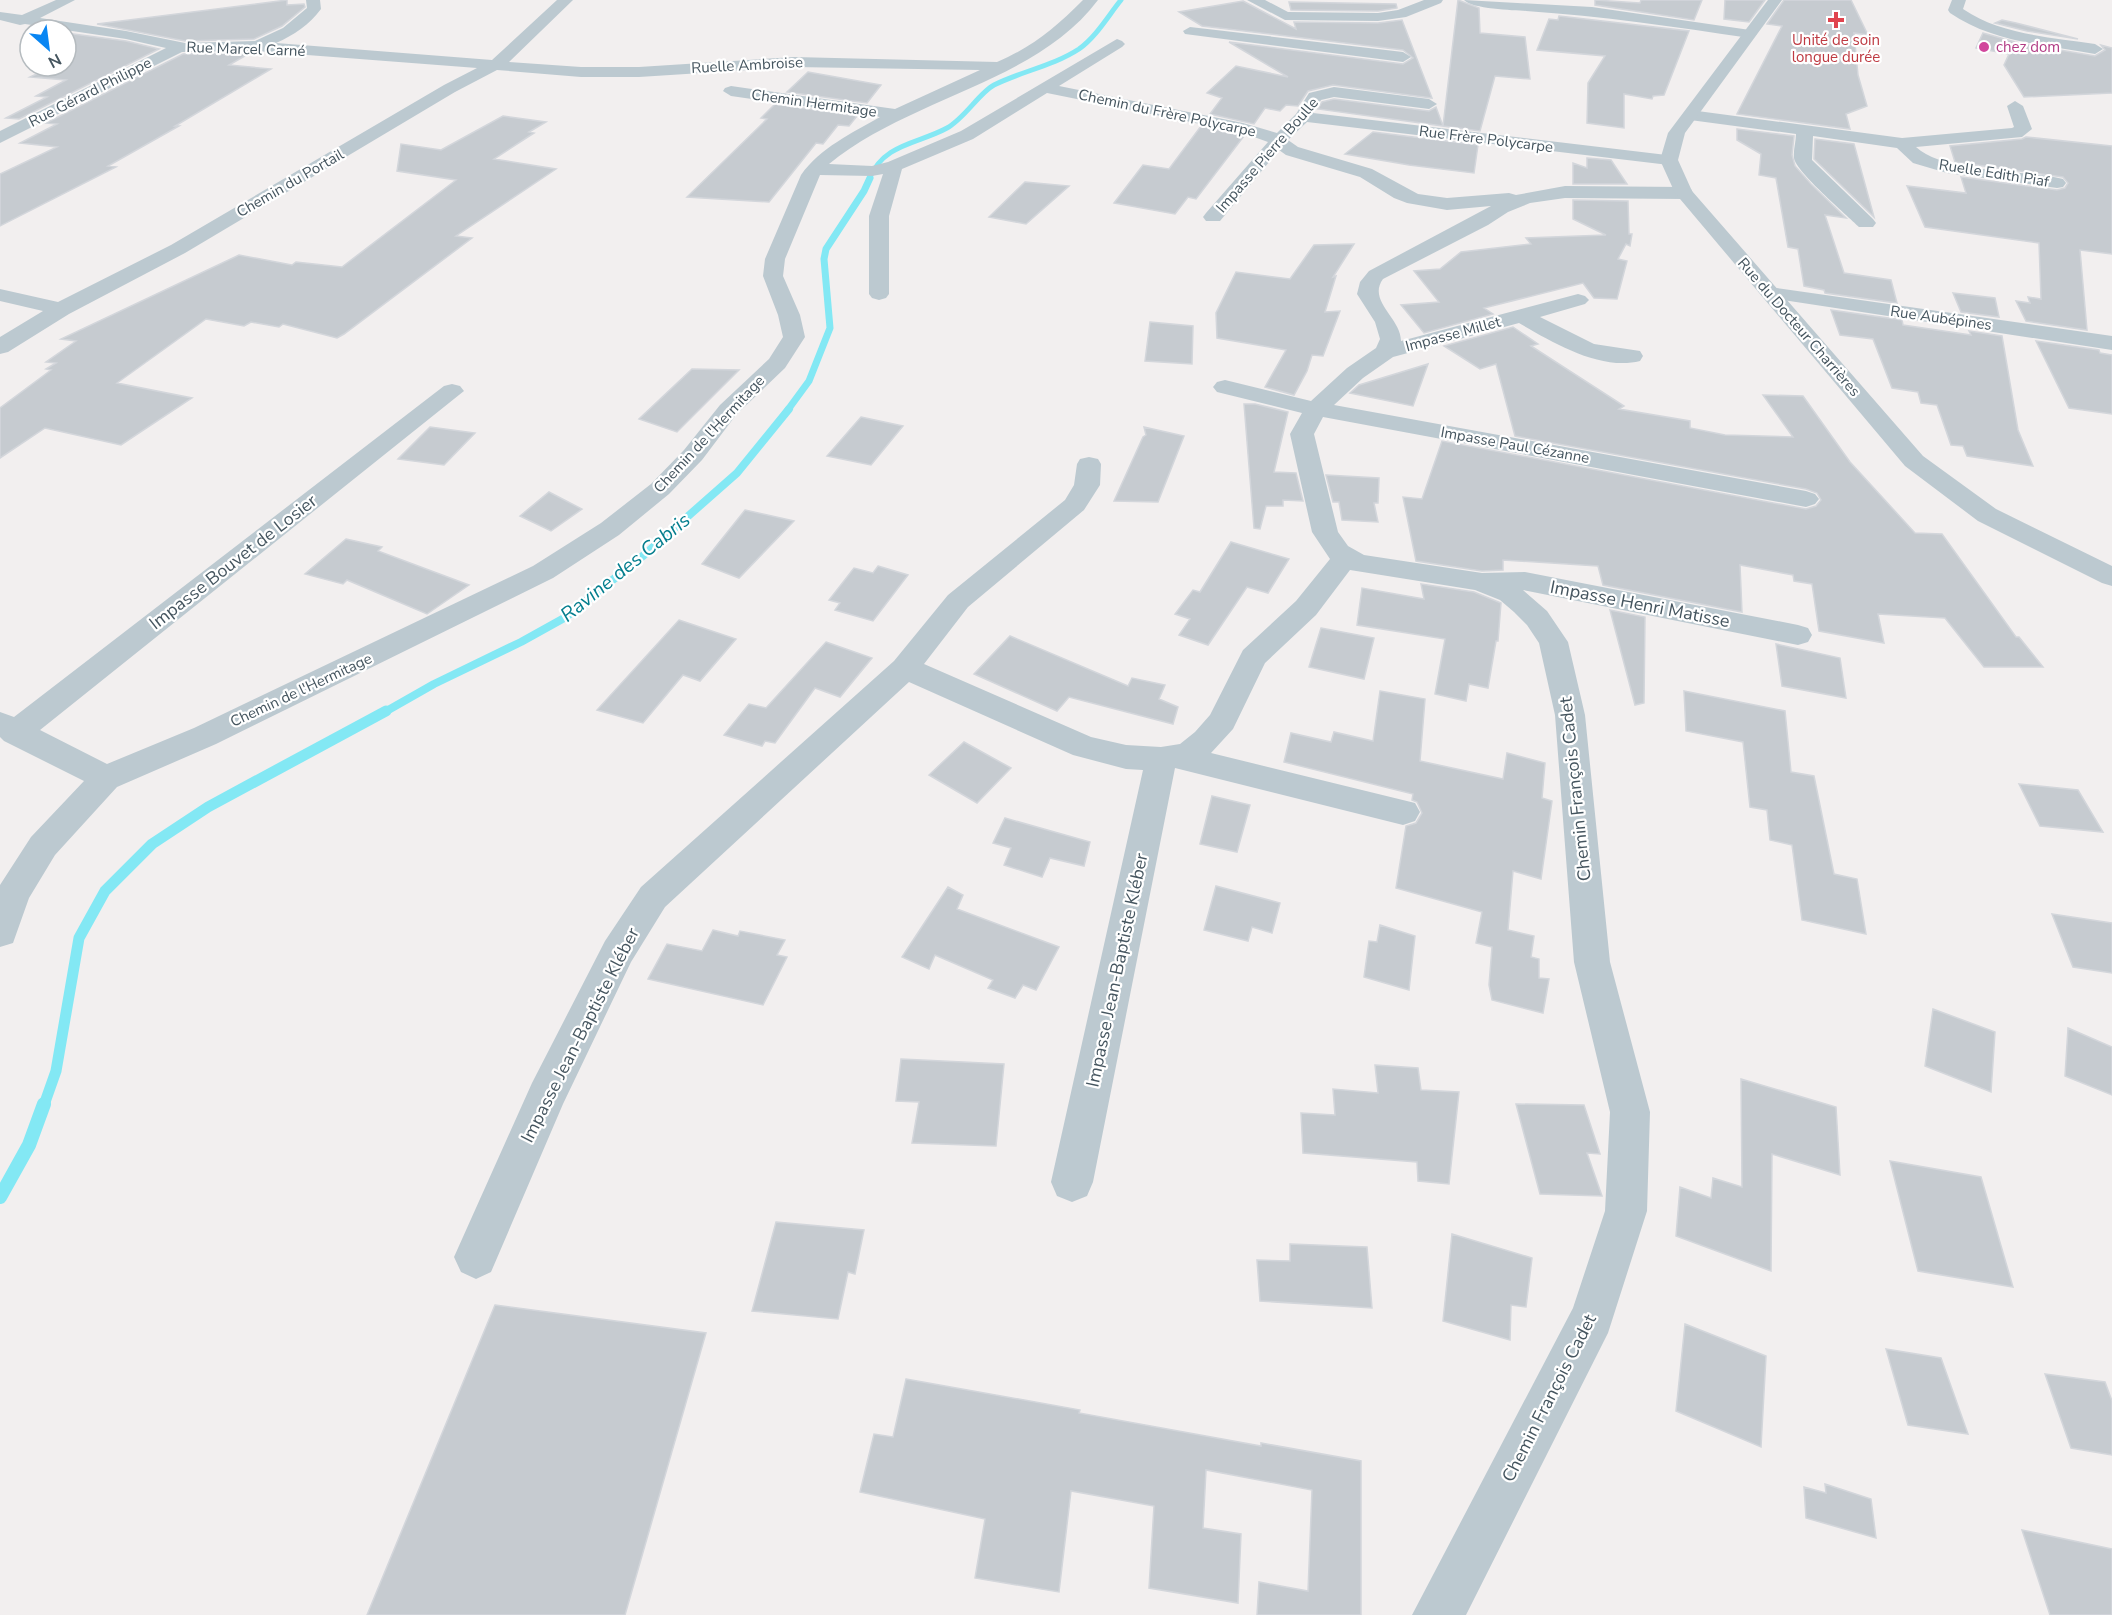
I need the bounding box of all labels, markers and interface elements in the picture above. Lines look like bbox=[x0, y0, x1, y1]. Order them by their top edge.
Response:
marker: Unité de soin longue durée bbox=[1827, 11, 1845, 29]
north arrow bbox=[18, 18, 78, 78]
place label: Unité de soin longue durée bbox=[1792, 30, 1880, 67]
street label: Rue Marcel Carné bbox=[186, 37, 306, 61]
place label: chez dom bbox=[1996, 37, 2060, 57]
marker: chez dom bbox=[1977, 40, 1991, 54]
text: N bbox=[44, 48, 65, 73]
street label: Rue Gérard Philippe bbox=[25, 52, 155, 132]
street label: Ruelle Ambroise bbox=[691, 52, 803, 78]
street label: Chemin Hermitage bbox=[750, 84, 878, 122]
street label: Chemin du Frère Polycarpe bbox=[1076, 84, 1258, 142]
street label: Impasse Pierre Boulle bbox=[1211, 93, 1323, 217]
street label: Rue Frère Polycarpe bbox=[1418, 121, 1554, 157]
street label: Chemin du Portail bbox=[233, 144, 348, 222]
street label: Ruelle Edith Piaf bbox=[1937, 154, 2052, 192]
street label: Rue du Docteur Charrières bbox=[1733, 253, 1865, 401]
street label: Rue Aubépines bbox=[1889, 301, 1993, 335]
street label: Impasse Millet bbox=[1403, 311, 1504, 356]
street label: Chemin de l'Hermitage bbox=[649, 371, 769, 497]
street label: Impasse Paul Cézanne bbox=[1439, 422, 1591, 468]
street label: Impasse Bouvet de Losier bbox=[144, 489, 322, 635]
water label: Ravine des Cabris bbox=[555, 507, 696, 628]
street label: Impasse Henri Matisse bbox=[1548, 575, 1732, 633]
street label: Chemin de l'Hermitage bbox=[227, 648, 375, 732]
street label: Chemin François Cadet bbox=[1553, 695, 1597, 882]
street label: Impasse Jean-Baptiste Kléber bbox=[1080, 850, 1154, 1089]
street label: Impasse Jean-Baptiste Kléber bbox=[515, 923, 645, 1147]
street label: Chemin François Cadet bbox=[1496, 1309, 1602, 1486]

